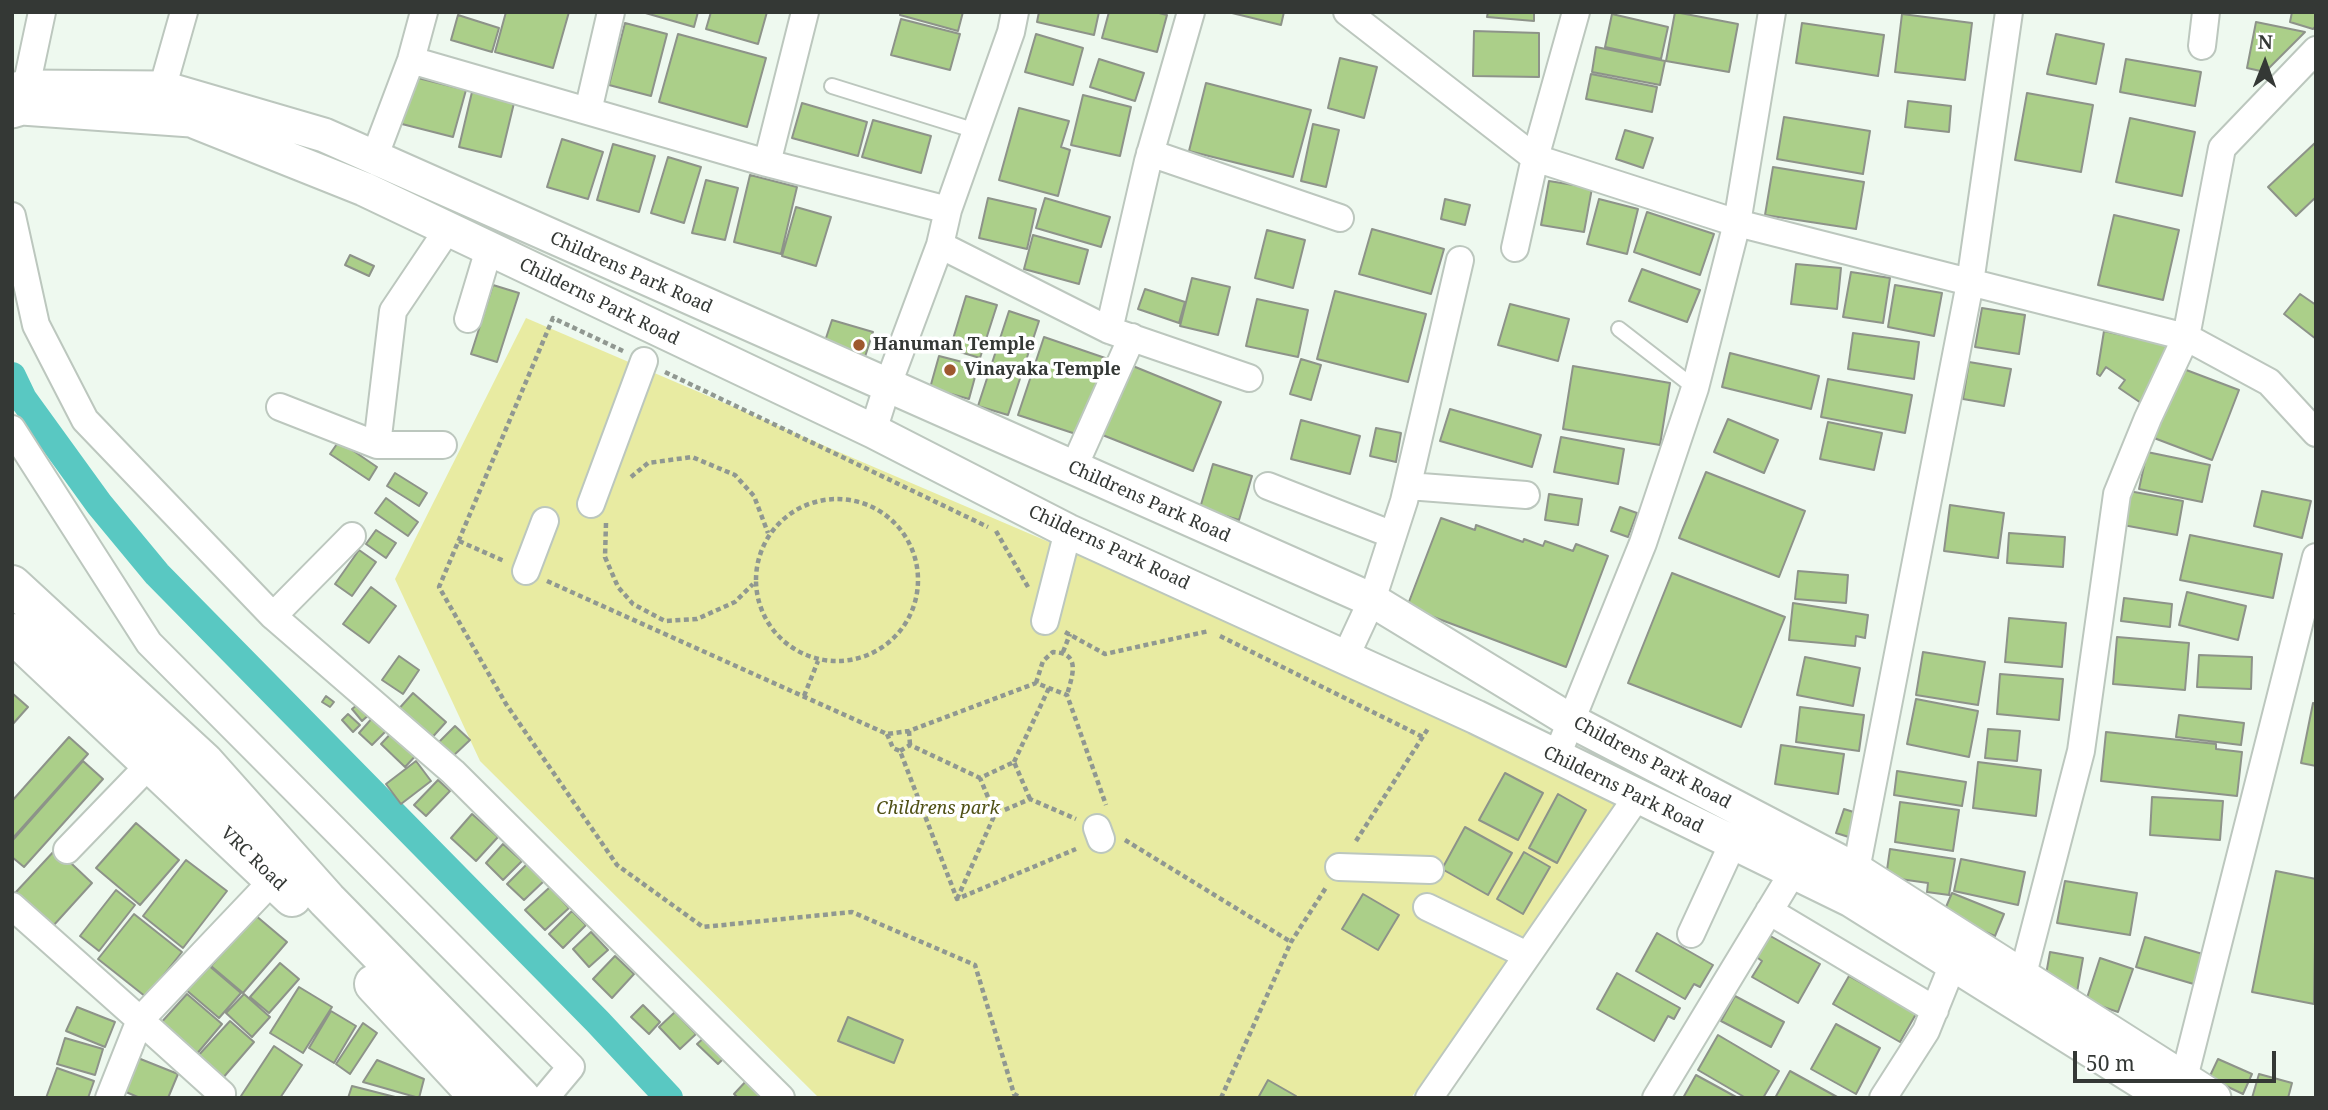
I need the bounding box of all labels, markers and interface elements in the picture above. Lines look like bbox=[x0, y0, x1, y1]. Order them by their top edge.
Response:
north arrow bbox=[2230, 28, 2300, 98]
text: N bbox=[2258, 29, 2273, 55]
street label: Childrens Park Road bbox=[546, 227, 716, 319]
street label: Childerns Park Road bbox=[515, 254, 683, 350]
place label: Hanuman Temple bbox=[873, 334, 1035, 356]
marker: Hanuman Temple bbox=[851, 337, 867, 353]
place label: Vinayaka Temple bbox=[964, 359, 1121, 381]
marker: Vinayaka Temple bbox=[942, 362, 958, 378]
street label: Childrens Park Road bbox=[1064, 456, 1234, 548]
street label: Childerns Park Road bbox=[1025, 501, 1193, 595]
street label: Childrens Park Road bbox=[1569, 712, 1735, 814]
street label: Childerns Park Road bbox=[1539, 742, 1707, 838]
park label: Childrens park bbox=[876, 798, 1000, 820]
street label: VRC Road bbox=[216, 823, 290, 895]
scale bar bbox=[2076, 1036, 2279, 1080]
text: 50 m bbox=[2086, 1049, 2135, 1077]

